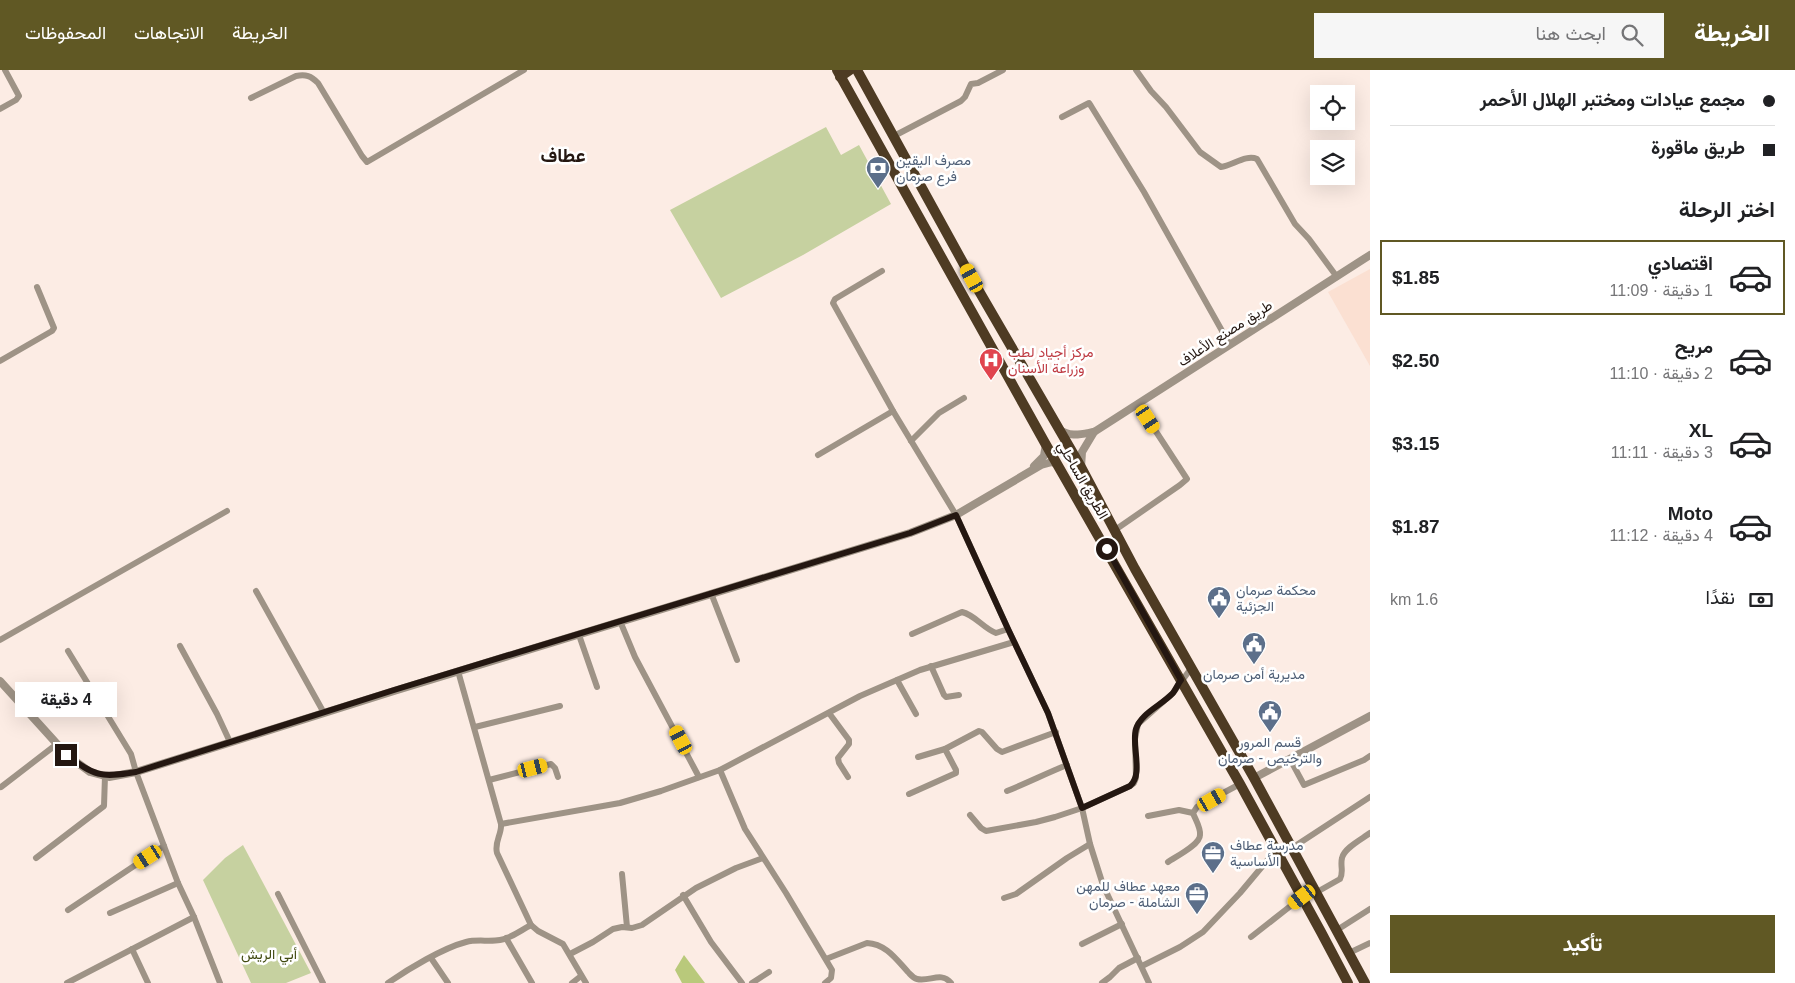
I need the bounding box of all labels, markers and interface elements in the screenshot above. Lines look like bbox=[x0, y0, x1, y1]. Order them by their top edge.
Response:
search box bbox=[1314, 13, 1664, 58]
text: الخريطة bbox=[1694, 19, 1770, 46]
icon: search bbox=[1618, 21, 1646, 49]
text: المحفوظات bbox=[25, 23, 106, 43]
text: الاتجاهات bbox=[134, 23, 204, 43]
text: الخريطة bbox=[232, 23, 288, 43]
text: ابحث هنا bbox=[1536, 23, 1606, 44]
map controls bbox=[1310, 85, 1355, 185]
button: locate bbox=[1310, 85, 1355, 130]
text: مجمع عيادات ومختبر الهلال الأحمر bbox=[1480, 89, 1745, 110]
text: طريق ماقورة bbox=[1651, 137, 1745, 158]
button: layers bbox=[1310, 140, 1355, 185]
district label: عطاف bbox=[541, 145, 586, 166]
place label: مصرف اليقين فرع صرمان bbox=[896, 152, 971, 187]
bank icon: مصرف اليقين فرع صرمان bbox=[865, 155, 891, 189]
text: اختر الرحلة bbox=[1679, 197, 1775, 222]
text: اقتصادي bbox=[1648, 253, 1713, 274]
icon: car bbox=[1728, 255, 1773, 300]
car bbox=[958, 261, 985, 295]
text: $1.85 bbox=[1392, 267, 1440, 288]
text: 1 دقيقة · 11:09 bbox=[1610, 282, 1713, 299]
street label: طريق مصنع الأعلاف bbox=[1175, 297, 1277, 372]
text: مريح bbox=[1675, 336, 1713, 357]
icon: car bbox=[1728, 338, 1773, 383]
place label: مركز أجياد لطب وزراعة الأسنان bbox=[1008, 344, 1094, 377]
hospital icon: مركز أجياد لطب وزراعة الأسنان bbox=[978, 347, 1004, 381]
text: $2.50 bbox=[1392, 350, 1440, 371]
text: 2 دقيقة · 11:10 bbox=[1610, 365, 1713, 382]
car bbox=[1133, 402, 1162, 436]
text: XL bbox=[1689, 420, 1713, 441]
icon: car bbox=[1728, 421, 1773, 466]
text: $3.15 bbox=[1392, 433, 1440, 454]
street label: الطريق الساحلي bbox=[1051, 438, 1112, 524]
text: 3 دقيقة · 11:11 bbox=[1611, 444, 1713, 461]
text: Moto bbox=[1668, 503, 1713, 524]
icon: car bbox=[1728, 504, 1773, 549]
text: $1.87 bbox=[1392, 516, 1440, 537]
text: 4 دقيقة · 11:12 bbox=[1610, 527, 1713, 544]
route start bbox=[1096, 538, 1118, 560]
place label: محكمة صرمان الجزئية bbox=[1236, 582, 1316, 615]
public building icon: محكمة صرمان الجزئية bbox=[1206, 585, 1232, 619]
icon: cash bbox=[1747, 586, 1775, 614]
text: نقدًا bbox=[1706, 587, 1735, 608]
text: 1.6 km bbox=[1390, 591, 1438, 608]
public building icon: مديرية أمن صرمان bbox=[1241, 631, 1267, 665]
place label: مديرية أمن صرمان bbox=[1203, 666, 1305, 683]
callout: 4 دقيقة bbox=[15, 682, 117, 718]
text: 4 دقيقة bbox=[40, 691, 92, 708]
public building icon: قسم المرور والترخيص - صرمان bbox=[1257, 699, 1283, 733]
car bbox=[667, 723, 694, 757]
place label: قسم المرور والترخيص - صرمان bbox=[1218, 734, 1322, 767]
route end bbox=[55, 744, 77, 766]
car bbox=[516, 757, 549, 779]
car bbox=[1195, 786, 1228, 814]
place label: مدرسة عطاف الأساسية bbox=[1230, 837, 1303, 869]
office icon: مدرسة عطاف الأساسية bbox=[1200, 840, 1226, 874]
car bbox=[131, 843, 164, 871]
place label: معهد عطاف للمهن الشاملة - صرمان bbox=[1076, 878, 1180, 911]
office icon: معهد عطاف للمهن الشاملة - صرمان bbox=[1184, 881, 1210, 915]
car bbox=[1285, 882, 1318, 912]
button: تأكيد bbox=[1390, 915, 1775, 973]
park label: أبي الريش bbox=[241, 946, 297, 966]

